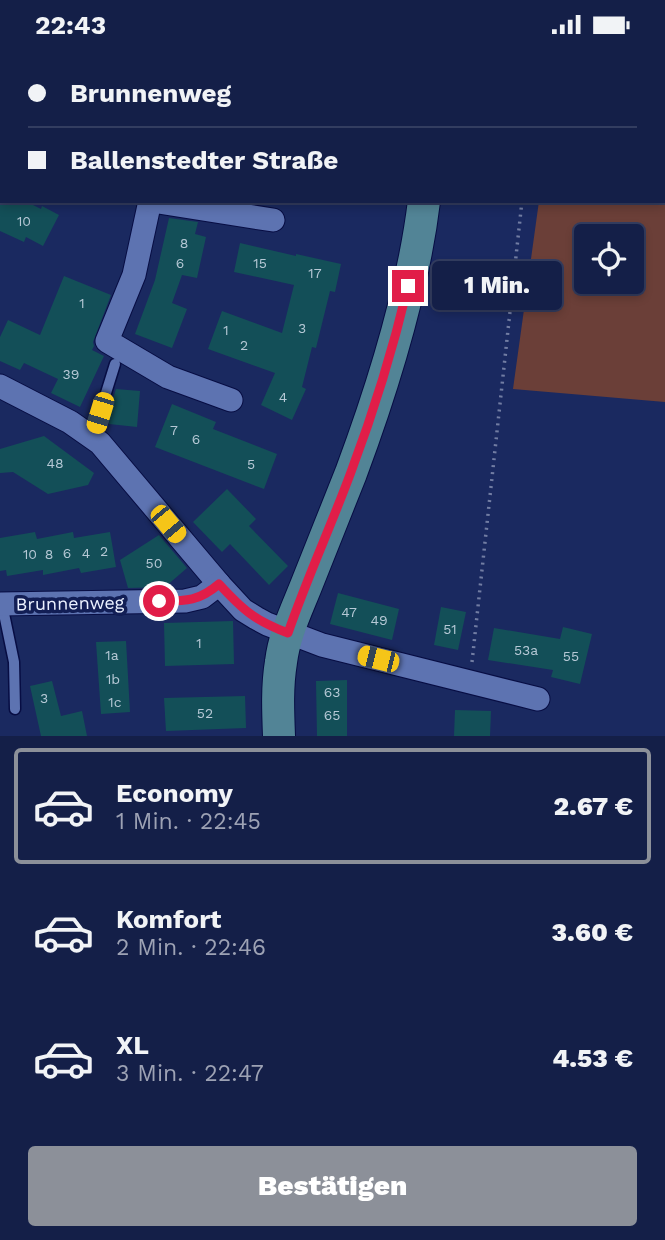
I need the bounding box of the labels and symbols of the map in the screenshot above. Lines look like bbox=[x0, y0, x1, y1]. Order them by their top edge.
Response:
house number: 10 bbox=[17, 213, 31, 229]
house number: 8 bbox=[180, 235, 188, 251]
house number: 6 bbox=[176, 255, 184, 271]
house number: 15 bbox=[253, 255, 267, 271]
callout: 1 Min. bbox=[432, 261, 562, 311]
house number: 17 bbox=[308, 265, 322, 281]
route end bbox=[392, 270, 424, 302]
house number: 1 bbox=[79, 295, 85, 311]
house number: 3 bbox=[298, 320, 306, 336]
house number: 1 bbox=[223, 322, 229, 338]
house number: 2 bbox=[240, 337, 248, 353]
house number: 39 bbox=[63, 366, 79, 382]
house number: 4 bbox=[279, 389, 287, 405]
car bbox=[84, 390, 117, 436]
house number: 7 bbox=[170, 422, 178, 438]
house number: 6 bbox=[192, 431, 200, 447]
house number: 48 bbox=[46, 455, 64, 471]
house number: 5 bbox=[247, 456, 255, 472]
car bbox=[147, 501, 190, 547]
house number: 2 bbox=[100, 543, 108, 559]
house number: 6 bbox=[63, 545, 71, 561]
house number: 4 bbox=[82, 545, 90, 561]
house number: 10 bbox=[23, 546, 37, 562]
house number: 8 bbox=[45, 546, 53, 562]
house number: 50 bbox=[146, 555, 162, 571]
route start bbox=[143, 585, 175, 617]
street label: Brunnenweg bbox=[16, 592, 125, 614]
house number: 47 bbox=[341, 604, 357, 620]
house number: 49 bbox=[370, 612, 388, 628]
house number: 51 bbox=[443, 621, 457, 637]
house number: 1 bbox=[196, 635, 202, 651]
house number: 53a bbox=[514, 642, 538, 658]
car bbox=[356, 644, 401, 674]
house number: 1a bbox=[105, 647, 119, 663]
house number: 55 bbox=[563, 648, 579, 664]
house number: 1b bbox=[106, 671, 120, 687]
house number: 63 bbox=[324, 684, 340, 700]
house number: 3 bbox=[40, 690, 48, 706]
house number: 1c bbox=[108, 694, 122, 710]
house number: 52 bbox=[197, 705, 213, 721]
house number: 65 bbox=[324, 707, 340, 723]

